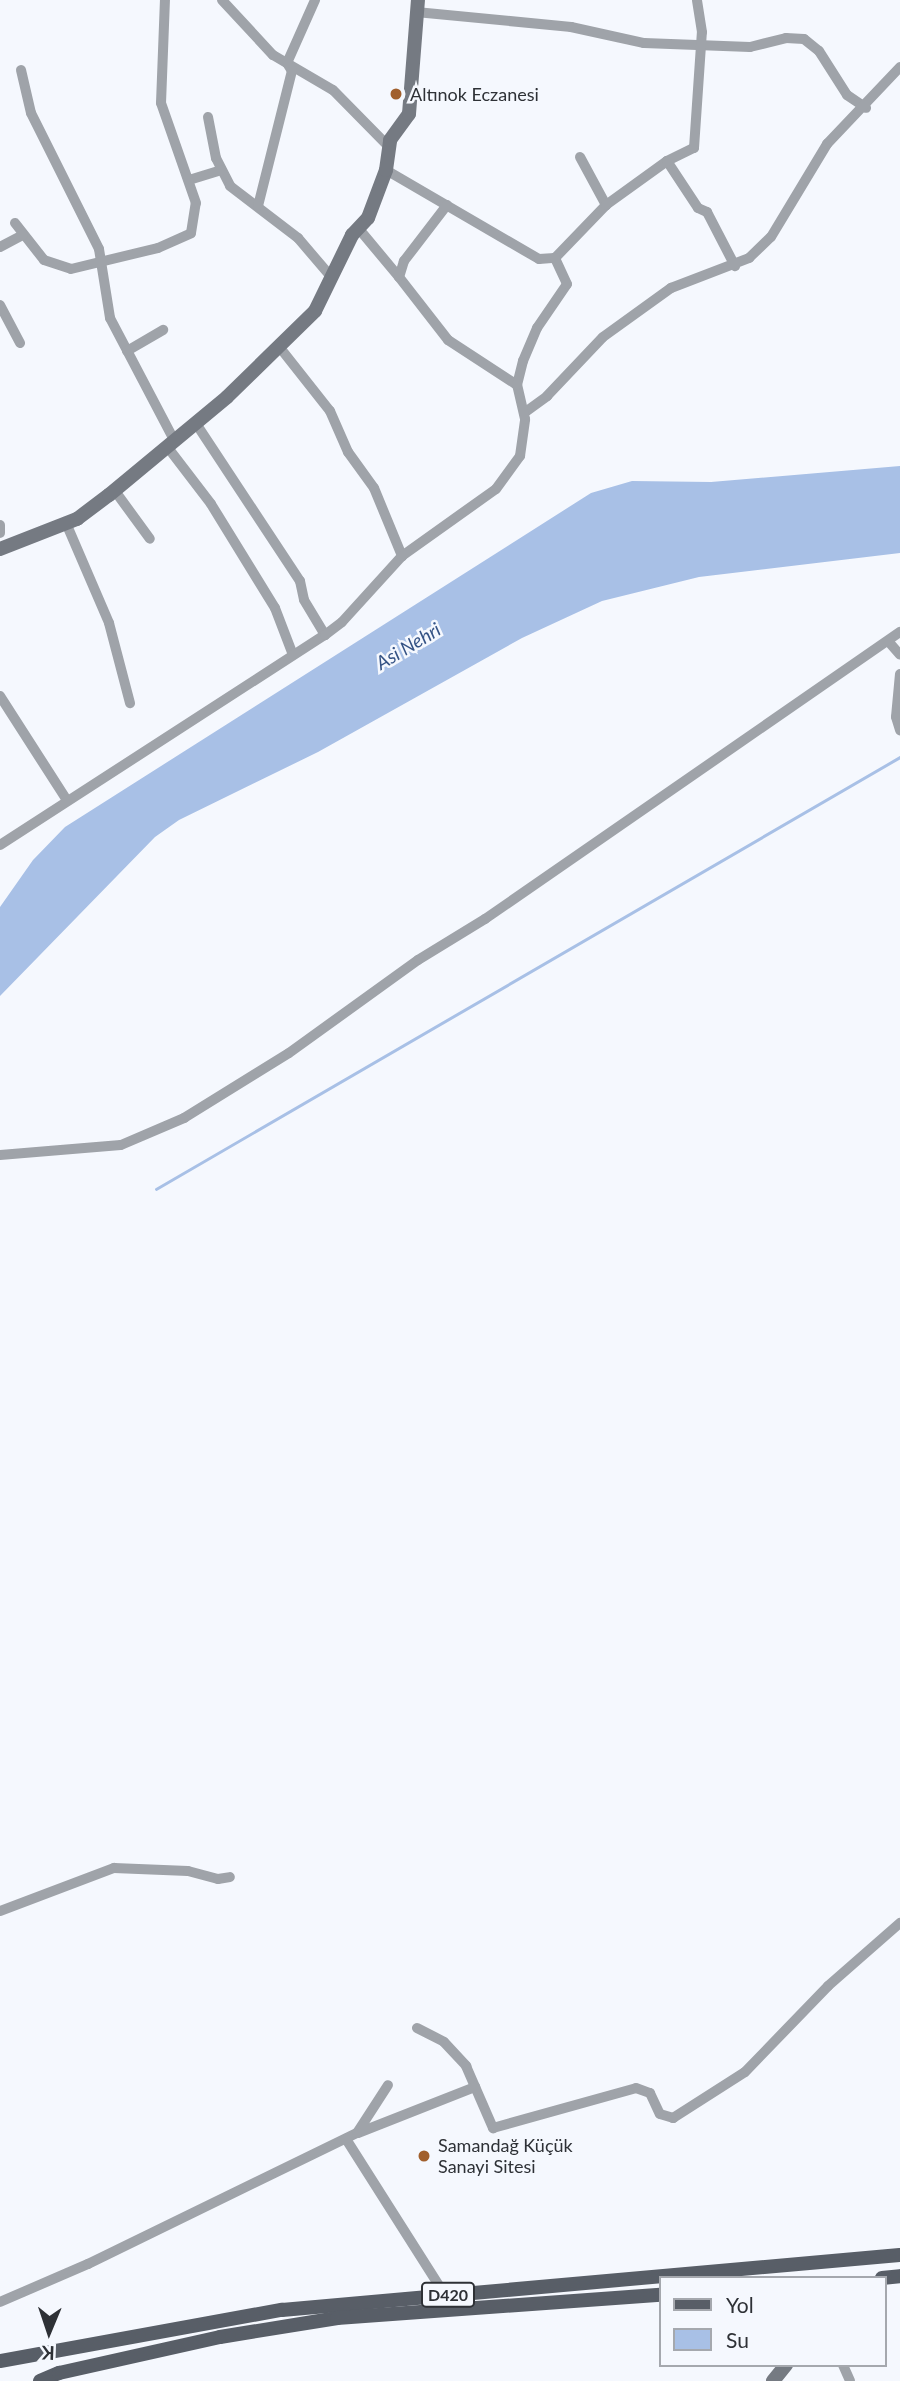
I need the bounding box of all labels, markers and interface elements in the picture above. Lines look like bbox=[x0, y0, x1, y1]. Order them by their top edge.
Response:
place label: Altınok Eczanesi bbox=[410, 83, 539, 105]
marker: Altınok Eczanesi bbox=[388, 86, 404, 102]
water label: Asi Nehri bbox=[371, 618, 445, 674]
place label: Samandağ Küçük Sanayi Sitesi bbox=[438, 2135, 573, 2178]
marker: Samandağ Küçük Sanayi Sitesi bbox=[416, 2148, 432, 2164]
legend bbox=[659, 2276, 886, 2367]
road number: D420 bbox=[420, 2282, 476, 2308]
text: Yol bbox=[726, 2292, 754, 2317]
north arrow bbox=[14, 2297, 84, 2367]
text: Su bbox=[726, 2327, 749, 2352]
text: K bbox=[41, 2342, 55, 2365]

